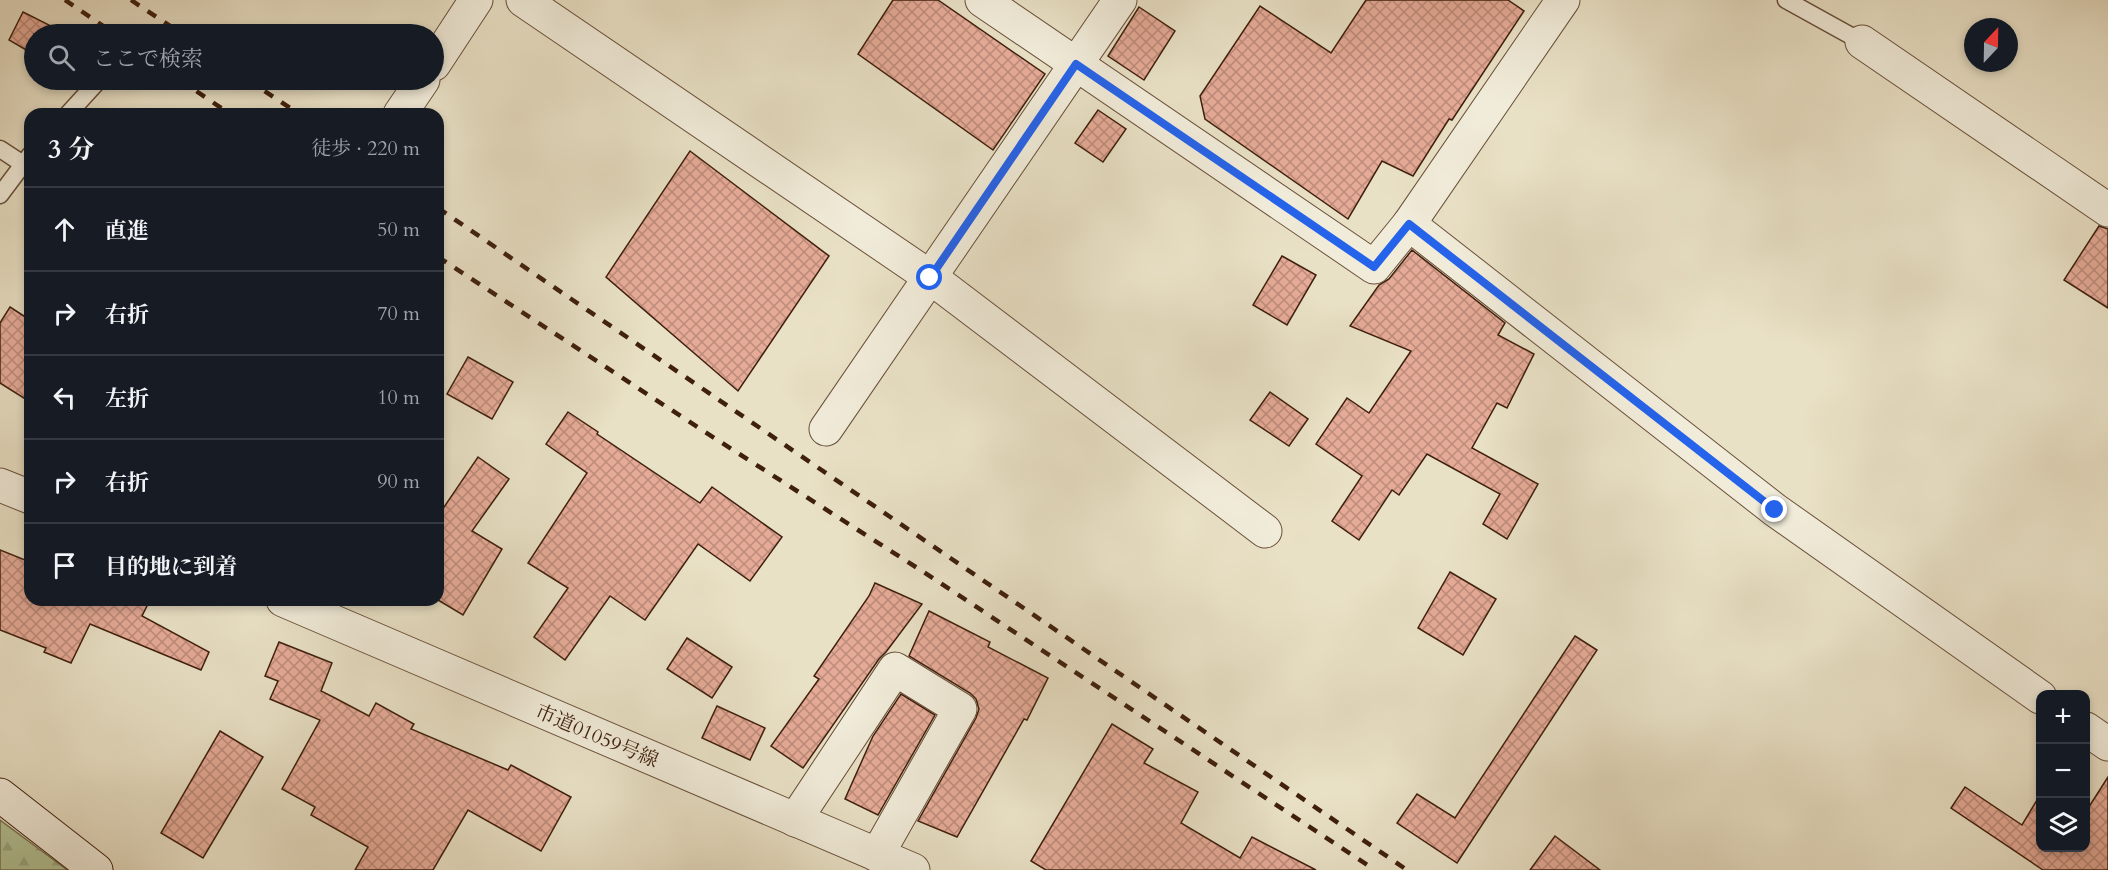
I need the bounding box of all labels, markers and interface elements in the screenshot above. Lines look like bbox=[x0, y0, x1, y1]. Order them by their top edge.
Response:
north arrow bbox=[1964, 18, 2018, 72]
search box bbox=[24, 24, 444, 90]
icon: search bbox=[45, 41, 78, 74]
text: ここで検索 bbox=[93, 44, 203, 74]
text: 3 分 bbox=[48, 132, 94, 167]
text: 徒歩 · 220 m bbox=[311, 135, 420, 162]
icon: ahead bbox=[48, 213, 81, 246]
text: 直進 bbox=[105, 216, 149, 246]
text: 50 m bbox=[377, 216, 420, 243]
route start bbox=[916, 264, 942, 290]
icon: right bbox=[48, 297, 81, 330]
text: 右折 bbox=[105, 300, 149, 330]
text: 70 m bbox=[377, 300, 420, 327]
icon: left bbox=[48, 381, 81, 414]
text: 左折 bbox=[105, 384, 149, 414]
text: 10 m bbox=[377, 384, 420, 411]
icon: right bbox=[48, 465, 81, 498]
text: 右折 bbox=[105, 468, 149, 498]
text: 90 m bbox=[377, 468, 420, 495]
route end bbox=[1761, 496, 1787, 522]
icon: arrive bbox=[48, 549, 81, 582]
text: 目的地に到着 bbox=[105, 552, 237, 582]
map controls bbox=[2036, 690, 2090, 852]
button: + bbox=[2036, 690, 2090, 744]
street label: 市道01059号線 bbox=[531, 698, 663, 774]
button: − bbox=[2036, 744, 2090, 798]
button: layers bbox=[2036, 798, 2090, 852]

